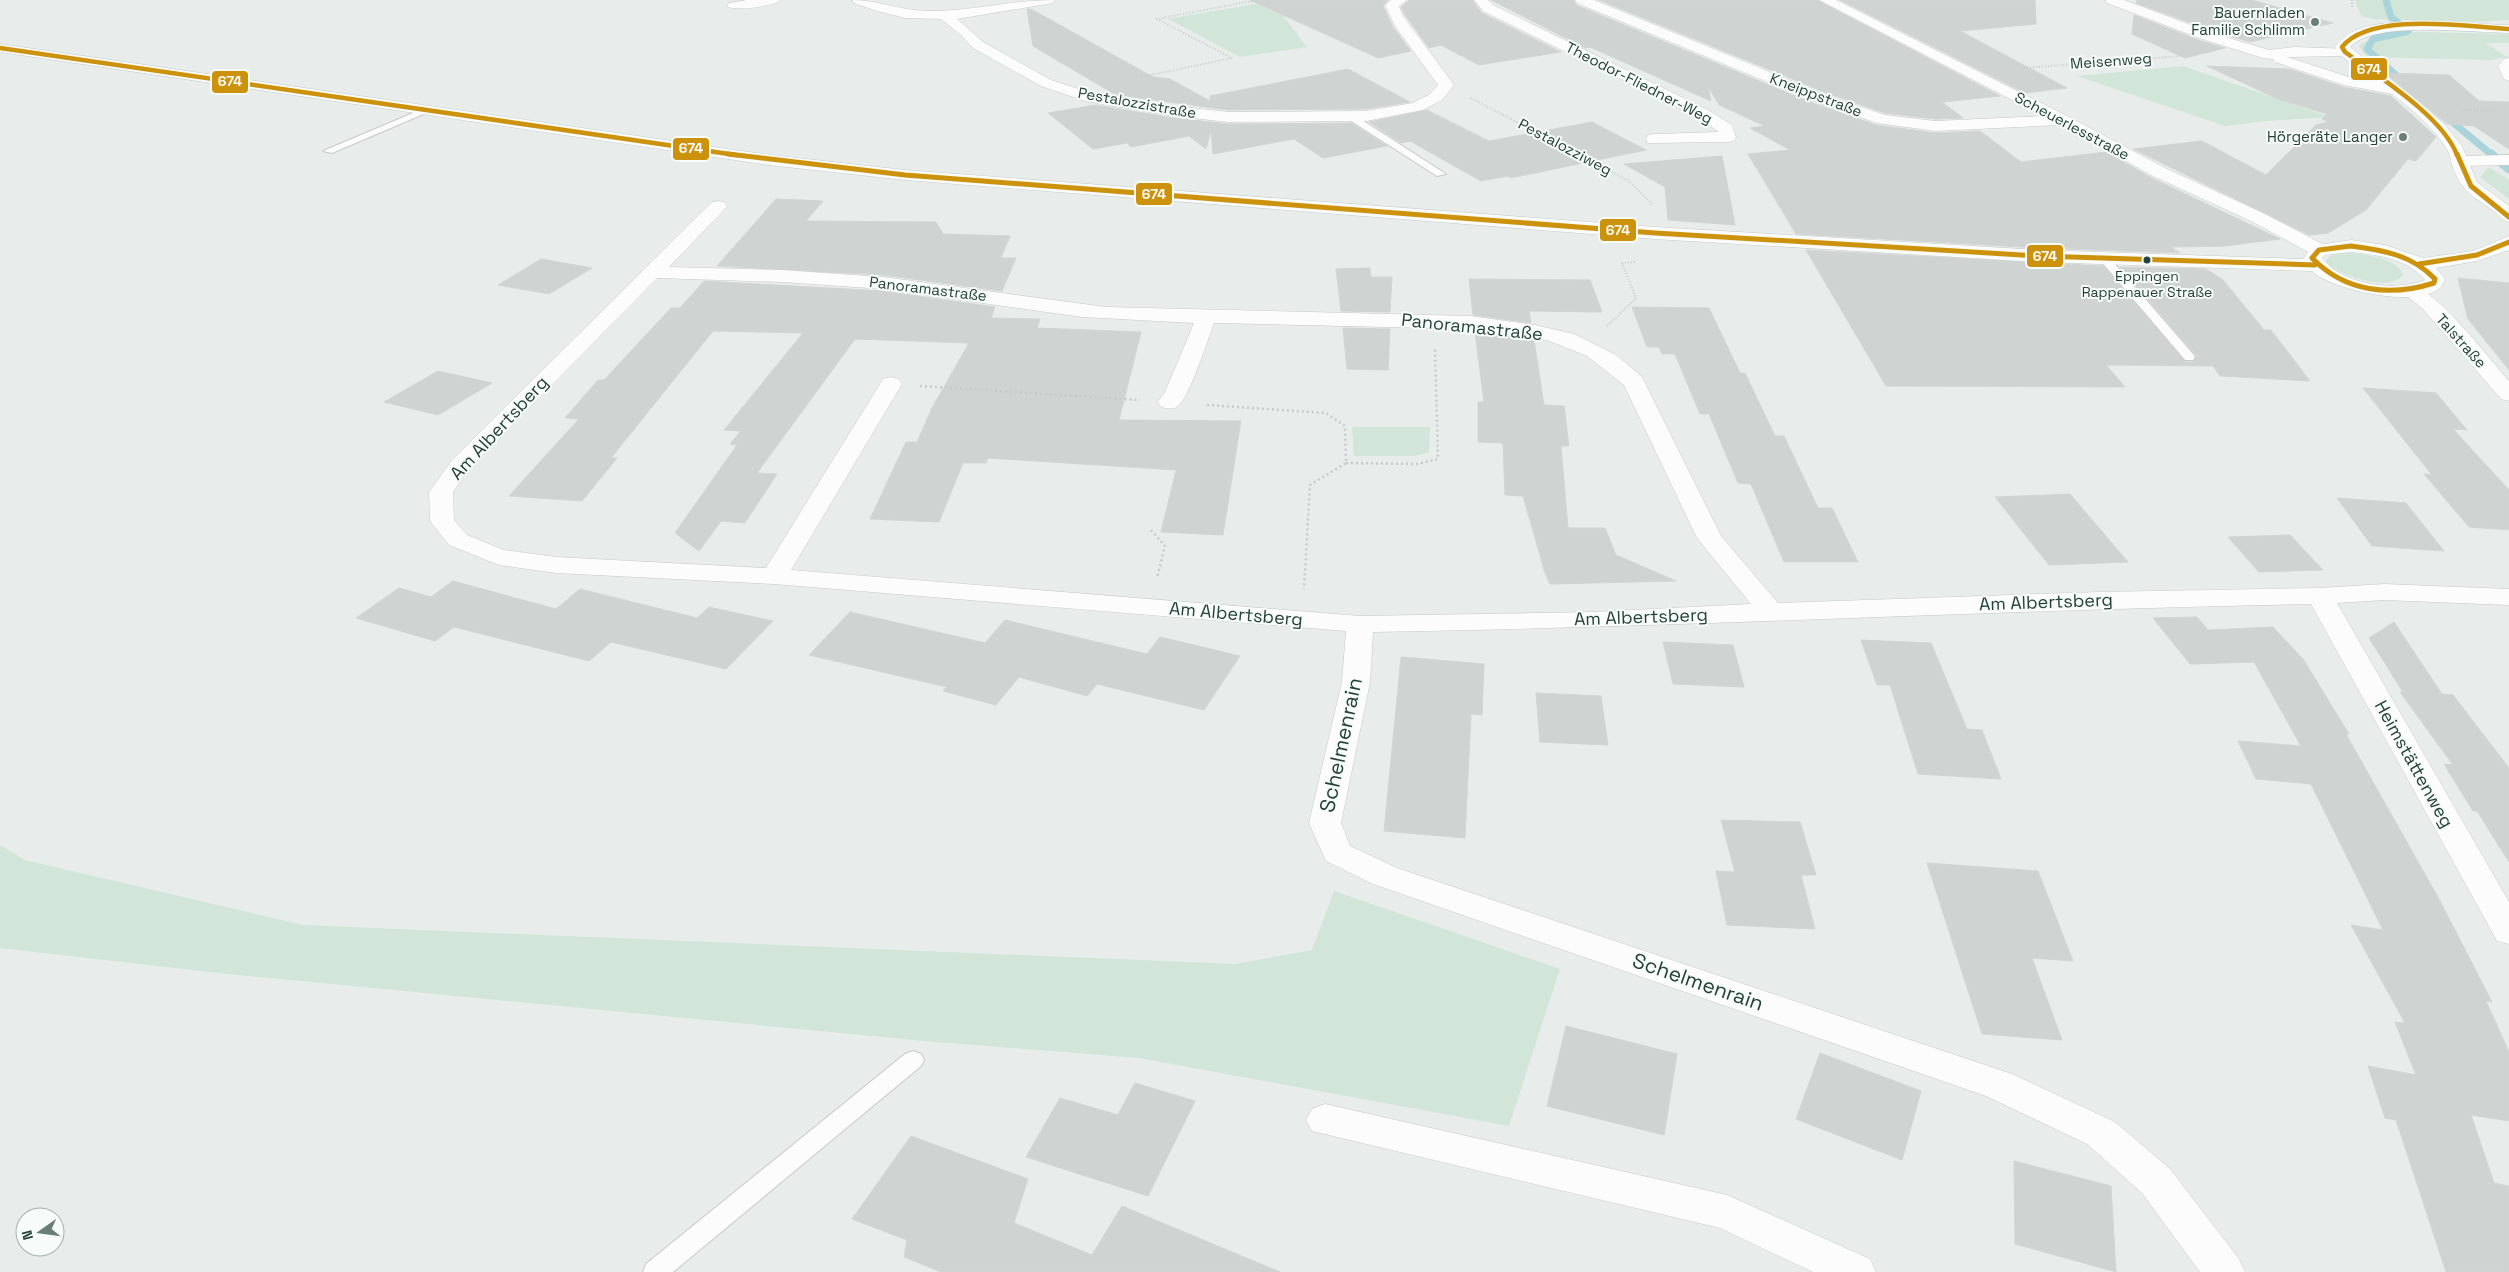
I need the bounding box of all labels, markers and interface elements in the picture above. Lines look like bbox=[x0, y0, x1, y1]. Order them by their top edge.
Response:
place label: Bauernladen Familie Schlimm bbox=[2191, 3, 2305, 39]
marker: Bauernladen Familie Schlimm bbox=[2309, 16, 2321, 28]
street label: Theodor-Fliedner-Weg bbox=[1562, 37, 1716, 128]
street label: Meisenweg bbox=[2069, 48, 2152, 73]
line badge: 674 bbox=[2350, 57, 2388, 81]
text: 674 bbox=[2357, 60, 2381, 78]
street label: Kneippstraße bbox=[1767, 68, 1865, 121]
line badge: 674 bbox=[211, 70, 249, 94]
text: 674 bbox=[218, 72, 242, 90]
street label: Pestalozzistraße bbox=[1076, 83, 1198, 122]
street label: Scheuerlesstraße bbox=[2012, 87, 2133, 164]
street label: Pestalozziweg bbox=[1515, 114, 1615, 179]
place label: Hörgeräte Langer bbox=[2267, 127, 2393, 146]
marker: Hörgeräte Langer bbox=[2397, 131, 2409, 143]
line badge: 674 bbox=[672, 137, 710, 161]
text: 674 bbox=[679, 139, 703, 157]
line badge: 674 bbox=[1135, 182, 1173, 206]
text: 674 bbox=[1142, 185, 1166, 203]
line badge: 674 bbox=[1599, 218, 1637, 242]
text: 674 bbox=[1606, 221, 1630, 239]
line badge: 674 bbox=[2026, 244, 2064, 268]
text: 674 bbox=[2033, 247, 2057, 265]
marker: Eppingen Rappenauer Straße bbox=[2142, 255, 2152, 265]
place label: Eppingen Rappenauer Straße bbox=[2082, 267, 2212, 301]
street label: Panoramastraße bbox=[868, 272, 988, 305]
street label: Panoramastraße bbox=[1400, 308, 1544, 345]
street label: Talstraße bbox=[2432, 309, 2491, 372]
street label: Am Albertsberg bbox=[445, 371, 553, 485]
street label: Am Albertsberg bbox=[1979, 588, 2113, 615]
street label: Am Albertsberg bbox=[1168, 596, 1304, 631]
street label: Am Albertsberg bbox=[1574, 603, 1708, 630]
street label: Schelmenrain bbox=[1313, 675, 1368, 815]
street label: Heimstättenweg bbox=[2370, 696, 2459, 832]
street label: Schelmenrain bbox=[1629, 946, 1767, 1017]
north arrow bbox=[15, 1207, 65, 1257]
text: N bbox=[18, 1228, 37, 1242]

